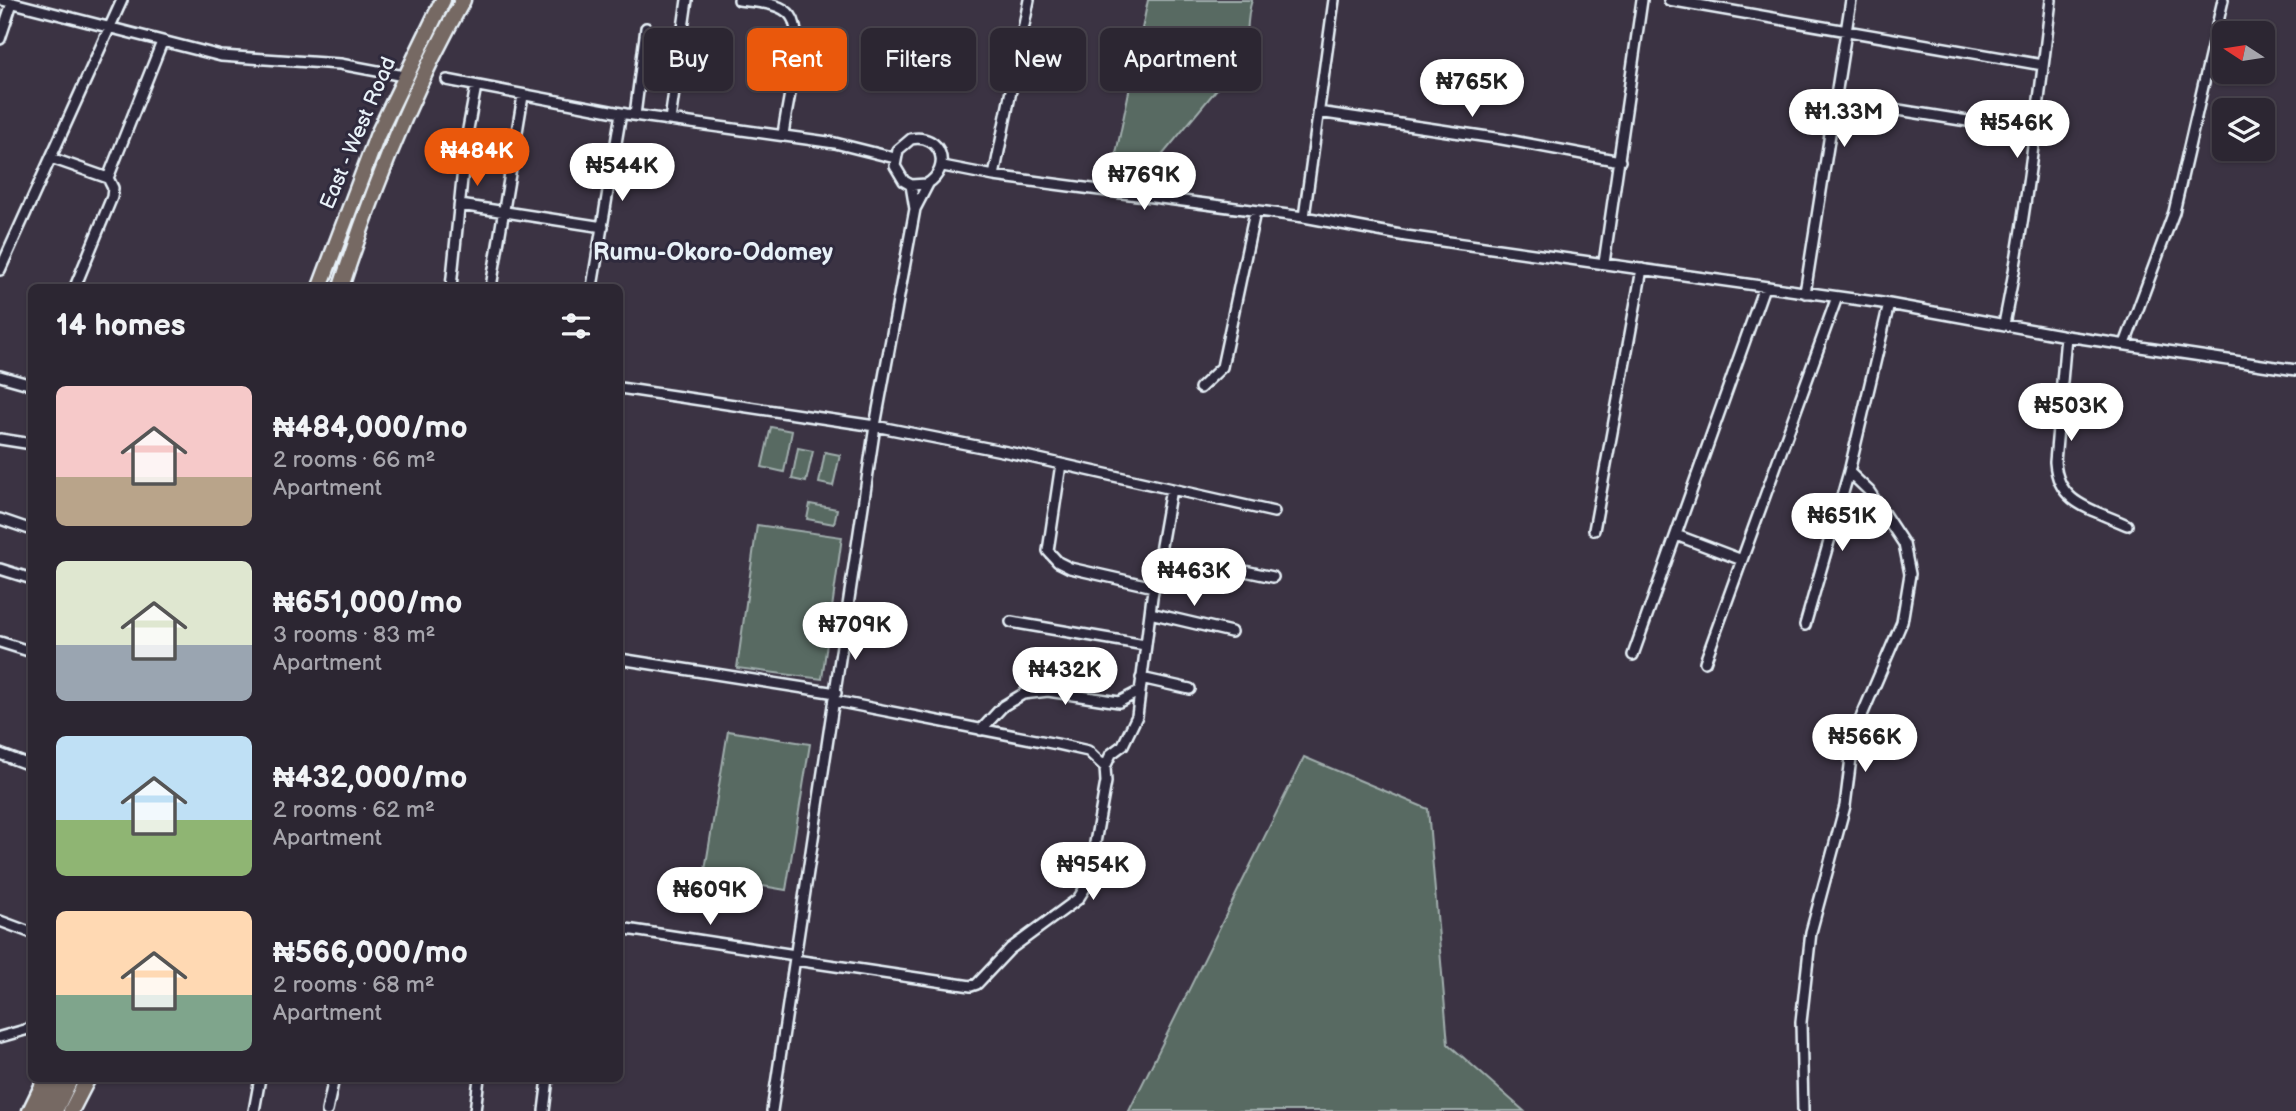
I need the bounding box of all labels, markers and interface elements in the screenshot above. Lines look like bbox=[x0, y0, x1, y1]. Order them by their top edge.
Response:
north arrow bbox=[2212, 21, 2275, 84]
map controls bbox=[2212, 21, 2275, 161]
chip: Buy bbox=[644, 28, 733, 91]
chip: Rent bbox=[747, 28, 847, 91]
chip: Filters bbox=[861, 28, 976, 91]
chip: New bbox=[990, 28, 1086, 91]
chip: Apartment bbox=[1100, 28, 1261, 91]
street label: East - West Road bbox=[315, 53, 401, 213]
pin: ₦765K bbox=[1423, 60, 1521, 119]
text: ₦765K bbox=[1436, 68, 1508, 96]
pin: ₦1.33M bbox=[1787, 90, 1901, 149]
text: ₦1.33M bbox=[1805, 98, 1883, 126]
button: layers bbox=[2212, 98, 2275, 161]
pin: ₦546K bbox=[1968, 100, 2066, 160]
text: ₦546K bbox=[1980, 109, 2054, 137]
pin: ₦484K bbox=[428, 128, 526, 188]
text: ₦484K bbox=[440, 137, 514, 165]
pin: ₦544K bbox=[573, 144, 671, 203]
text: ₦544K bbox=[586, 152, 658, 180]
pin: ₦769K bbox=[1095, 152, 1193, 212]
text: ₦769K bbox=[1108, 161, 1180, 189]
district label: Rumu-Okoro-Odomey bbox=[593, 238, 833, 267]
icon: filters bbox=[557, 307, 595, 345]
text: 14 homes bbox=[56, 308, 185, 344]
pin: ₦503K bbox=[2022, 384, 2120, 443]
text: ₦503K bbox=[2034, 392, 2108, 420]
text: ₦484,000/mo bbox=[273, 410, 468, 446]
icon: home bbox=[112, 414, 196, 498]
text: 2 rooms · 66 m² bbox=[273, 446, 435, 474]
text: Apartment bbox=[273, 474, 382, 502]
pin: ₦651K bbox=[1793, 494, 1891, 553]
text: ₦651K bbox=[1807, 502, 1877, 530]
pin: ₦463K bbox=[1145, 548, 1243, 608]
text: ₦463K bbox=[1157, 557, 1231, 585]
text: ₦651,000/mo bbox=[273, 585, 462, 621]
icon: home bbox=[112, 589, 196, 673]
pin: ₦709K bbox=[806, 602, 904, 662]
text: ₦709K bbox=[819, 611, 891, 639]
text: 3 rooms · 83 m² bbox=[273, 621, 435, 649]
pin: ₦432K bbox=[1016, 648, 1114, 707]
text: Apartment bbox=[273, 649, 382, 677]
text: ₦432K bbox=[1028, 656, 1102, 684]
pin: ₦566K bbox=[1816, 714, 1914, 774]
text: ₦566K bbox=[1828, 723, 1902, 751]
text: ₦432,000/mo bbox=[273, 760, 467, 796]
icon: home bbox=[112, 764, 196, 848]
text: 2 rooms · 62 m² bbox=[273, 796, 435, 824]
text: Apartment bbox=[273, 824, 382, 852]
pin: ₦954K bbox=[1044, 842, 1142, 902]
text: ₦954K bbox=[1057, 851, 1129, 879]
pin: ₦609K bbox=[661, 867, 759, 927]
text: ₦609K bbox=[673, 876, 747, 904]
text: ₦566,000/mo bbox=[273, 935, 468, 971]
icon: home bbox=[112, 939, 196, 1023]
text: 2 rooms · 68 m² bbox=[273, 971, 435, 999]
text: Apartment bbox=[273, 999, 382, 1027]

